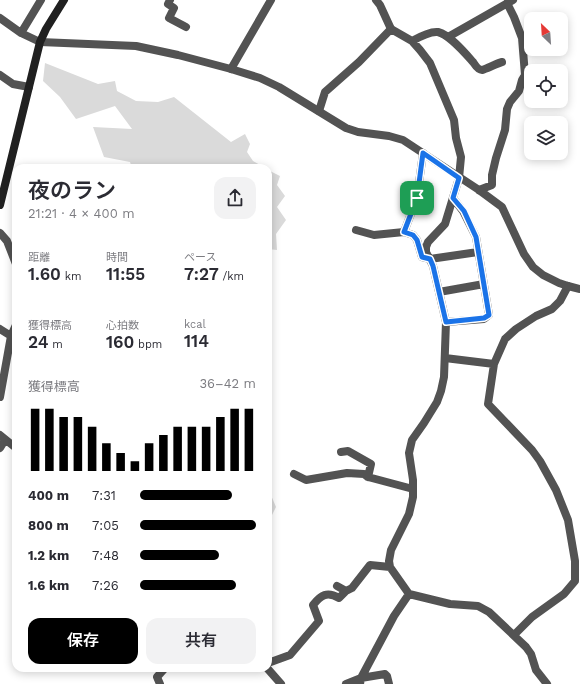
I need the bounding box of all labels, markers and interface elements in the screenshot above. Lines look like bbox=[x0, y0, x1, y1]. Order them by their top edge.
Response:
north arrow bbox=[524, 12, 568, 56]
map controls bbox=[524, 12, 568, 160]
button: locate bbox=[524, 64, 568, 108]
button: layers bbox=[524, 116, 568, 160]
button: share bbox=[214, 177, 256, 219]
text: 夜のラン bbox=[28, 178, 116, 203]
pin bbox=[400, 181, 434, 215]
icon: arrive bbox=[406, 187, 428, 209]
text: 21:21 · 4 × 400 m bbox=[28, 206, 135, 221]
text: 距離 bbox=[28, 251, 50, 264]
text: 時間 bbox=[106, 251, 128, 264]
text: ペース bbox=[184, 251, 216, 264]
text: 1.60 bbox=[28, 264, 61, 284]
text: 11:55 bbox=[106, 264, 145, 284]
text: 7:27 bbox=[184, 264, 219, 284]
text: km bbox=[61, 270, 81, 283]
text: /km bbox=[219, 270, 244, 283]
text: kcal bbox=[184, 318, 206, 331]
text: 獲得標高 bbox=[28, 319, 72, 332]
text: 心拍数 bbox=[106, 319, 139, 332]
text: 114 bbox=[184, 331, 209, 351]
text: 24 bbox=[28, 332, 49, 352]
text: 160 bbox=[106, 332, 134, 352]
text: m bbox=[49, 338, 63, 351]
text: bpm bbox=[134, 338, 162, 351]
text: 36–42 m bbox=[200, 376, 256, 391]
text: 獲得標高 bbox=[28, 379, 80, 394]
text: 400 m bbox=[28, 488, 69, 503]
text: 7:31 bbox=[92, 488, 116, 503]
text: 800 m bbox=[28, 518, 69, 533]
text: 7:05 bbox=[92, 518, 119, 533]
text: 1.2 km bbox=[28, 548, 69, 563]
text: 7:48 bbox=[92, 548, 119, 563]
text: 1.6 km bbox=[28, 578, 69, 593]
text: 7:26 bbox=[92, 578, 119, 593]
button: 保存 bbox=[28, 618, 138, 664]
button: 共有 bbox=[146, 618, 256, 664]

